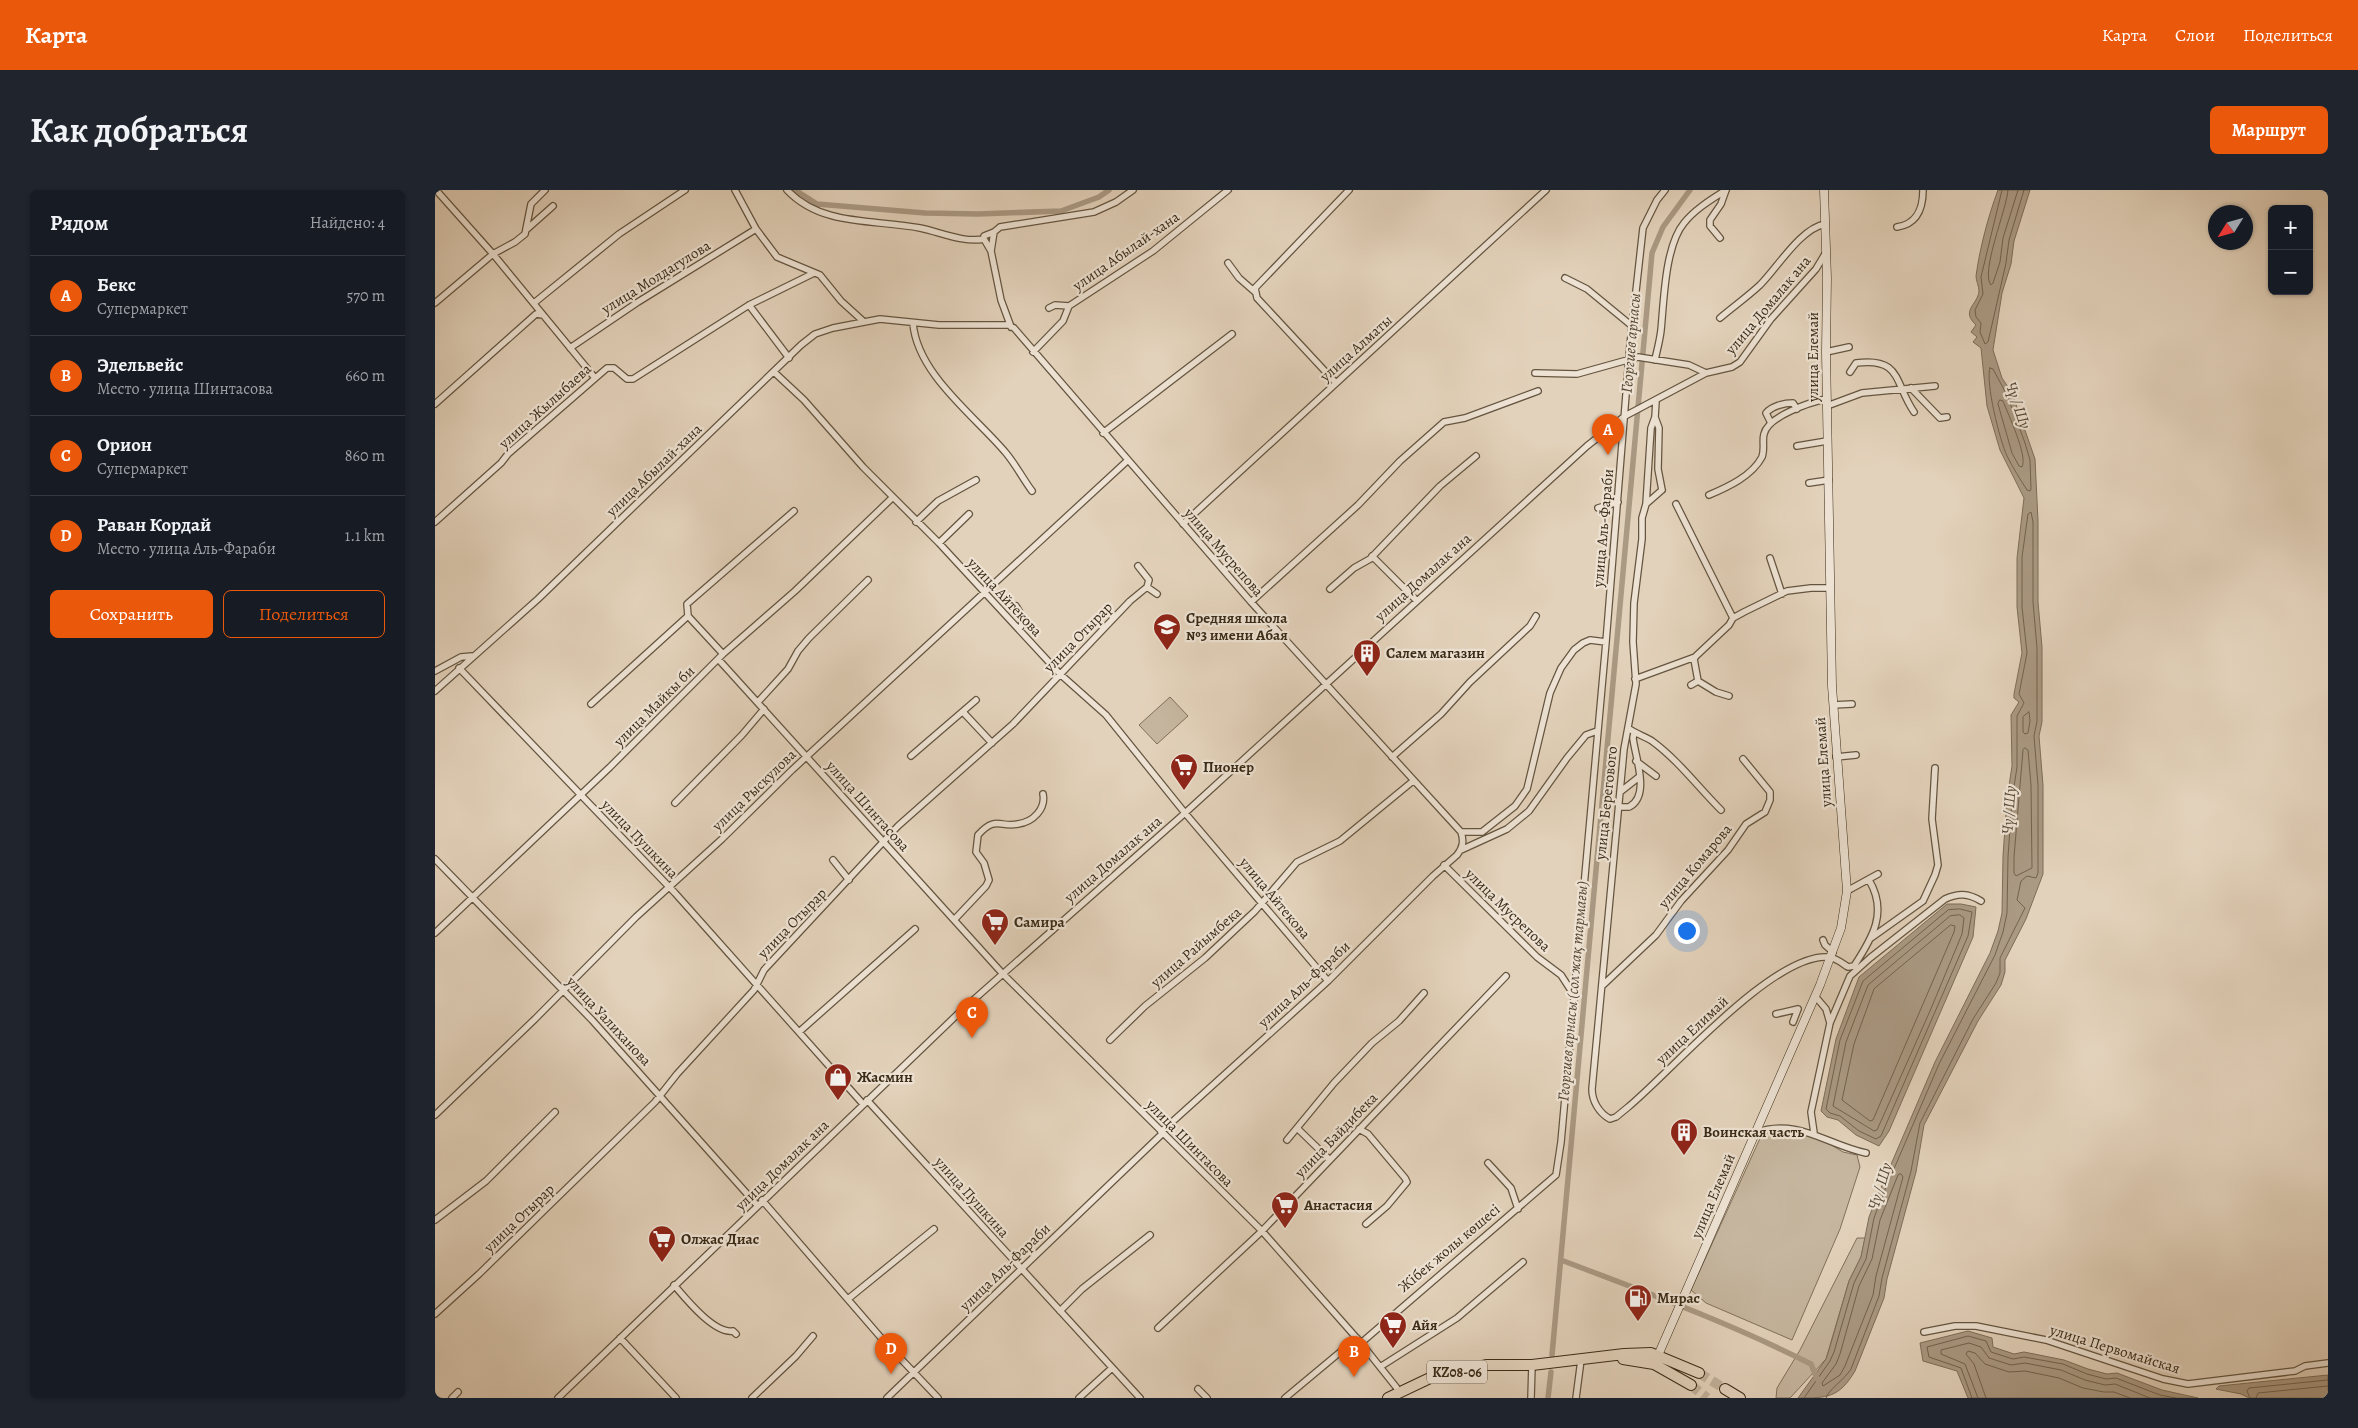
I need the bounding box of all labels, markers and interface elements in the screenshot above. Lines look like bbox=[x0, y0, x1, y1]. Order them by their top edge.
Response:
text: Карта bbox=[25, 19, 87, 51]
text: Карта bbox=[2102, 23, 2147, 47]
text: Слои bbox=[2175, 23, 2215, 47]
text: Поделиться bbox=[2243, 23, 2333, 47]
text: Как добраться bbox=[30, 106, 248, 154]
button: Маршрут bbox=[2210, 106, 2328, 154]
north arrow bbox=[2208, 205, 2253, 250]
map controls bbox=[2268, 205, 2313, 295]
button: + bbox=[2268, 205, 2313, 250]
street label: улица Абылай-хана bbox=[1068, 207, 1183, 296]
text: Рядом bbox=[50, 209, 108, 237]
text: Найдено: 4 bbox=[310, 212, 385, 234]
street label: улица Молдагулова bbox=[597, 235, 714, 319]
button: − bbox=[2268, 250, 2313, 295]
street label: улица Домалак ана bbox=[1720, 251, 1815, 359]
text: Бекс bbox=[97, 272, 136, 298]
text: A bbox=[61, 285, 71, 307]
text: 570 m bbox=[346, 285, 385, 307]
water label: Георгиев арнасы bbox=[1616, 292, 1646, 394]
text: Супермаркет bbox=[97, 298, 188, 320]
street label: улица Алматы bbox=[1315, 310, 1397, 387]
street label: улица Елемай bbox=[1803, 312, 1823, 403]
text: Эдельвейс bbox=[97, 352, 183, 378]
street label: улица Жылыбаева bbox=[494, 359, 596, 454]
text: B bbox=[61, 365, 71, 387]
text: 660 m bbox=[345, 365, 385, 387]
text: Место · улица Шинтасова bbox=[97, 378, 273, 400]
water label: Чү / Шу bbox=[2000, 379, 2036, 432]
pin: A bbox=[1592, 414, 1624, 455]
street label: улица Абылай-хана bbox=[601, 419, 706, 522]
text: Орион bbox=[97, 432, 152, 458]
text: C bbox=[61, 445, 71, 467]
text: 860 m bbox=[345, 445, 385, 467]
text: Супермаркет bbox=[97, 458, 188, 480]
street label: улица Аль-Фараби bbox=[1588, 468, 1618, 589]
street label: улица Мусрепова bbox=[1179, 503, 1268, 601]
text: Раван Кордай bbox=[97, 512, 211, 538]
text: D bbox=[60, 525, 72, 547]
text: 1.1 km bbox=[345, 525, 385, 547]
street label: улица Домалак ана bbox=[1370, 528, 1475, 626]
text: Место · улица Аль-Фараби bbox=[97, 538, 276, 560]
street label: улица Айтекова bbox=[963, 552, 1047, 641]
button: Сохранить bbox=[50, 590, 213, 638]
button: Поделиться bbox=[223, 590, 385, 638]
street label: улица Отырар bbox=[1038, 597, 1117, 677]
place label: Средняя школа №3 имени Абая bbox=[1186, 608, 1288, 645]
school or university icon: Средняя школа №3 имени Абая bbox=[1152, 612, 1182, 651]
building icon: Салем магазин bbox=[1352, 638, 1382, 677]
place label: Салем магазин bbox=[1386, 643, 1485, 663]
street label: улица Майкы би bbox=[608, 661, 699, 752]
street label: улица Елемай bbox=[1810, 716, 1836, 809]
street label: улица Рыскулова bbox=[707, 745, 800, 836]
street label: улица Берегового bbox=[1590, 745, 1622, 862]
supermarket icon: Пионер bbox=[1169, 752, 1199, 791]
street label: улица Шинтасова bbox=[821, 755, 914, 856]
place label: Пионер bbox=[1203, 757, 1254, 777]
water label: Чү / Шу bbox=[1996, 785, 2022, 835]
street label: улица Пушкина bbox=[596, 794, 683, 883]
street label: улица Домалак ана bbox=[1059, 811, 1166, 908]
street label: улица Комарова bbox=[1653, 819, 1736, 913]
street label: улица Айтекова bbox=[1234, 852, 1315, 943]
street label: улица Мусрепова bbox=[1460, 863, 1555, 956]
water label: Георгиев арнасы (сол жақ тармағы) bbox=[1552, 880, 1594, 1102]
street label: улица Отырар bbox=[752, 883, 831, 963]
street label: улица Райымбека bbox=[1146, 902, 1246, 993]
supermarket icon: Самира bbox=[980, 907, 1010, 946]
place label: Самира bbox=[1014, 912, 1065, 932]
your location bbox=[1674, 918, 1700, 944]
street label: улица Аль-Фараби bbox=[1253, 936, 1354, 1032]
street label: улица Уалиханова bbox=[561, 971, 656, 1070]
street label: улица Елимай bbox=[1651, 991, 1733, 1069]
pin: C bbox=[956, 997, 988, 1038]
shop icon: Жасмин bbox=[823, 1062, 853, 1101]
place label: Жасмин bbox=[857, 1067, 913, 1087]
street label: улица Байдибека bbox=[1289, 1088, 1382, 1183]
street label: улица Шинтасова bbox=[1141, 1094, 1238, 1191]
street label: улица Домалак ана bbox=[730, 1115, 833, 1216]
building icon: Воинская часть bbox=[1669, 1117, 1699, 1156]
place label: Воинская часть bbox=[1703, 1122, 1804, 1142]
street label: улица Елемай bbox=[1686, 1150, 1740, 1242]
street label: улица Пушкина bbox=[930, 1151, 1014, 1242]
water label: Чү / Шу bbox=[1862, 1160, 1898, 1213]
street label: улица Отырар bbox=[479, 1179, 559, 1258]
supermarket icon: Анастасия bbox=[1270, 1190, 1300, 1229]
place label: Анастасия bbox=[1303, 1195, 1373, 1215]
street label: Жібек жолы көшесі bbox=[1394, 1199, 1504, 1297]
street label: улица Аль-Фараби bbox=[955, 1218, 1055, 1316]
supermarket icon: Олжас Диас bbox=[647, 1224, 677, 1263]
place label: Олжас Диас bbox=[681, 1229, 759, 1249]
fuel station icon: Мирас bbox=[1623, 1283, 1653, 1322]
place label: Мирас bbox=[1657, 1288, 1700, 1308]
supermarket icon: Айя bbox=[1378, 1310, 1408, 1349]
place label: Айя bbox=[1411, 1315, 1438, 1335]
street label: улица Первомайская bbox=[2047, 1319, 2182, 1378]
pin: D bbox=[875, 1333, 907, 1374]
pin: B bbox=[1338, 1336, 1370, 1377]
road number: KZ08-06 bbox=[1427, 1360, 1487, 1384]

